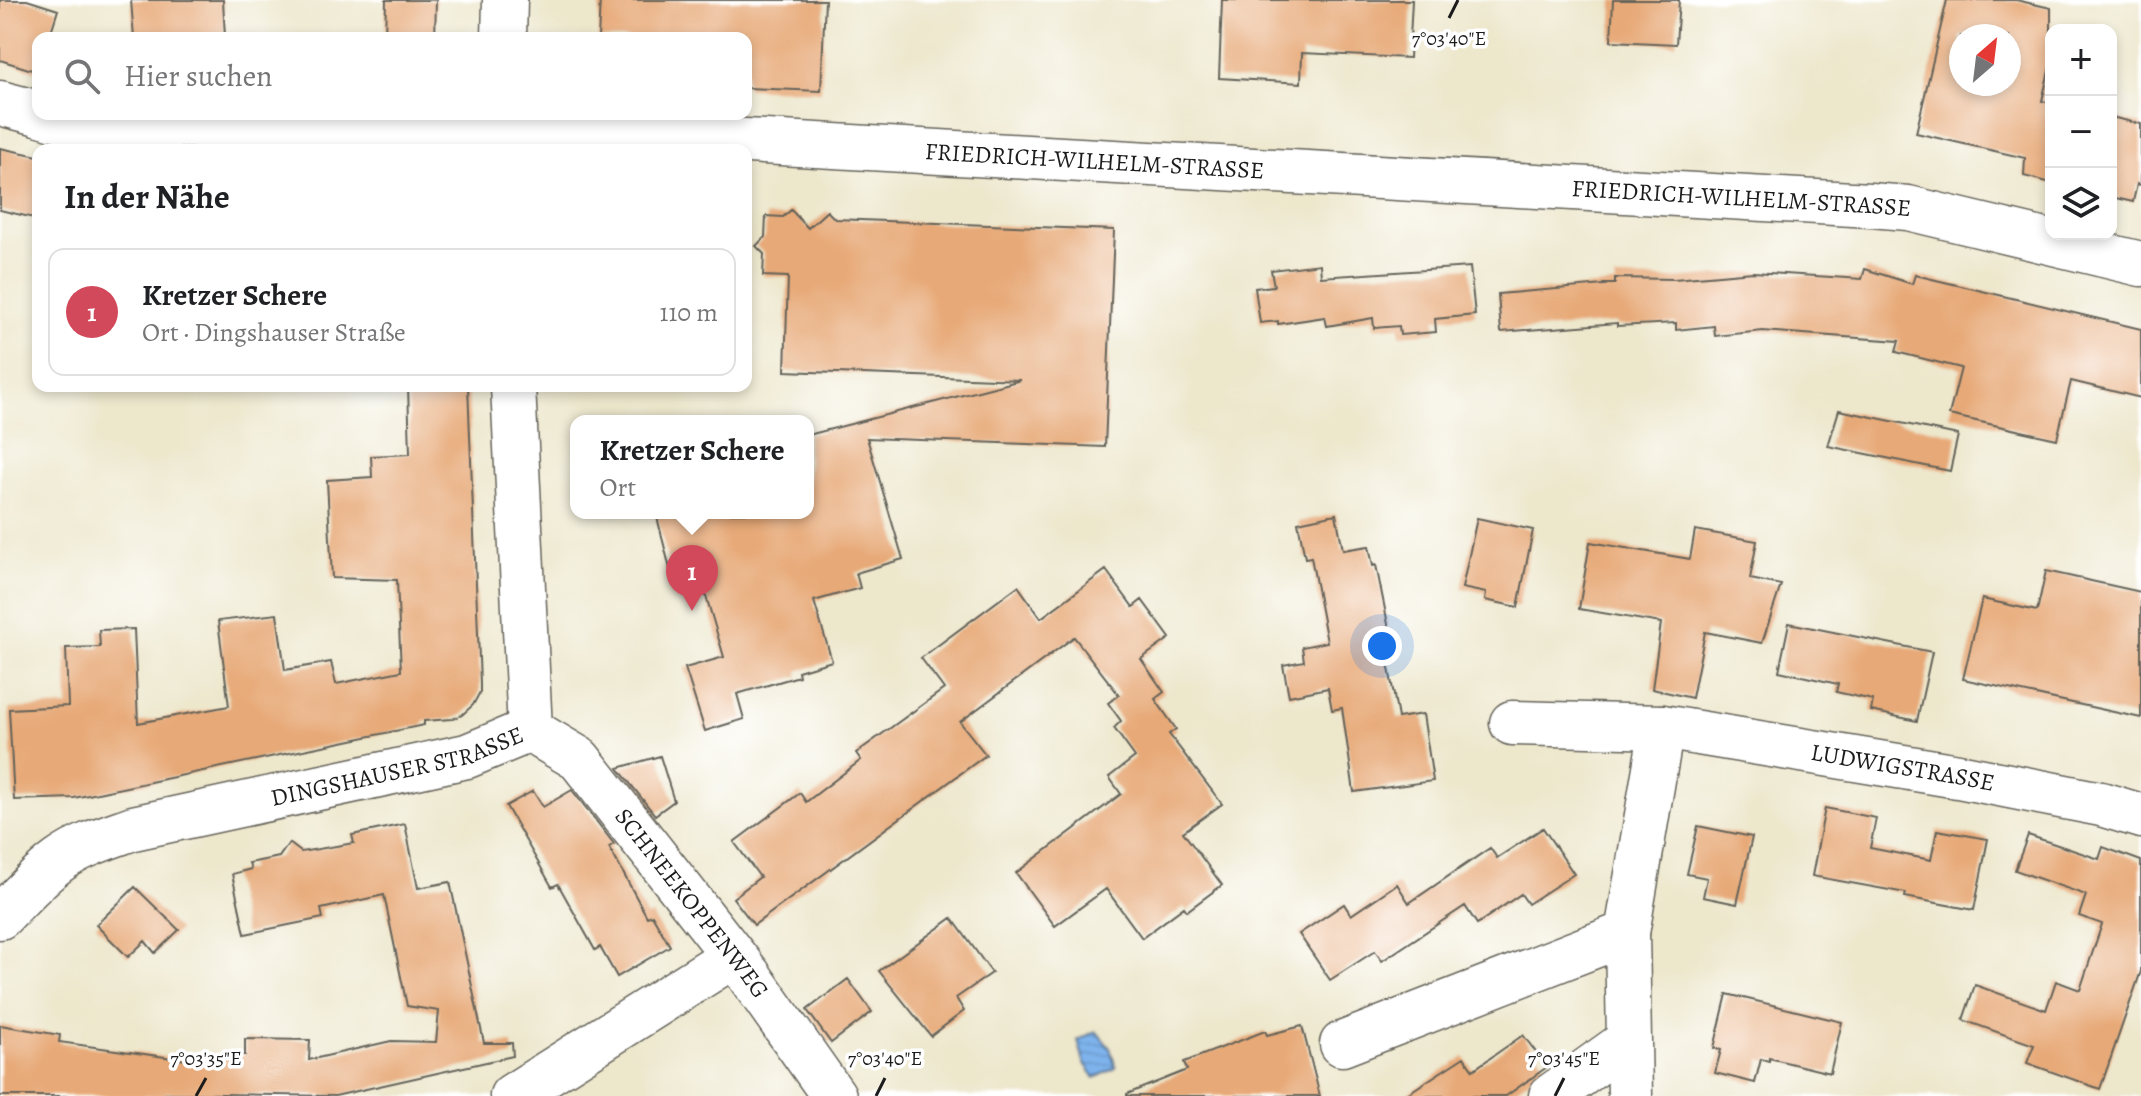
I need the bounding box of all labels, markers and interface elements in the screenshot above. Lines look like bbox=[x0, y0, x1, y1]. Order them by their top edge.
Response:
north arrow bbox=[1949, 24, 2021, 96]
map controls bbox=[2045, 24, 2117, 240]
button: + bbox=[2045, 24, 2117, 96]
text: 7°03'40"E bbox=[1412, 25, 1486, 52]
search box bbox=[32, 32, 752, 120]
icon: search bbox=[60, 54, 104, 98]
text: Hier suchen bbox=[124, 56, 273, 96]
button: − bbox=[2045, 96, 2117, 168]
street label: FRIEDRICH-WILHELM-STRASSE bbox=[924, 135, 1265, 186]
button: layers bbox=[2045, 168, 2117, 240]
street label: FRIEDRICH-WILHELM-STRASSE bbox=[1571, 172, 1912, 224]
text: In der Nähe bbox=[64, 173, 230, 220]
text: Kretzer Schere bbox=[142, 275, 327, 315]
text: 1 bbox=[87, 295, 97, 330]
text: 110 m bbox=[660, 295, 718, 330]
text: Ort · Dingshauser Straße bbox=[142, 315, 406, 350]
popup bbox=[570, 415, 814, 519]
text: Kretzer Schere bbox=[599, 430, 785, 470]
text: Ort bbox=[599, 470, 636, 505]
pin: 1 bbox=[666, 545, 718, 611]
your location bbox=[1362, 626, 1402, 666]
street label: DINGSHAUSER STRASSE bbox=[268, 718, 528, 814]
street label: LUDWIGSTRASSE bbox=[1808, 736, 1997, 799]
street label: SCHNEEKOPPENWEG bbox=[608, 802, 776, 1004]
text: 7°03'35"E bbox=[170, 1045, 242, 1072]
text: 7°03'40"E bbox=[848, 1045, 922, 1072]
text: 7°03'45"E bbox=[1528, 1045, 1600, 1072]

